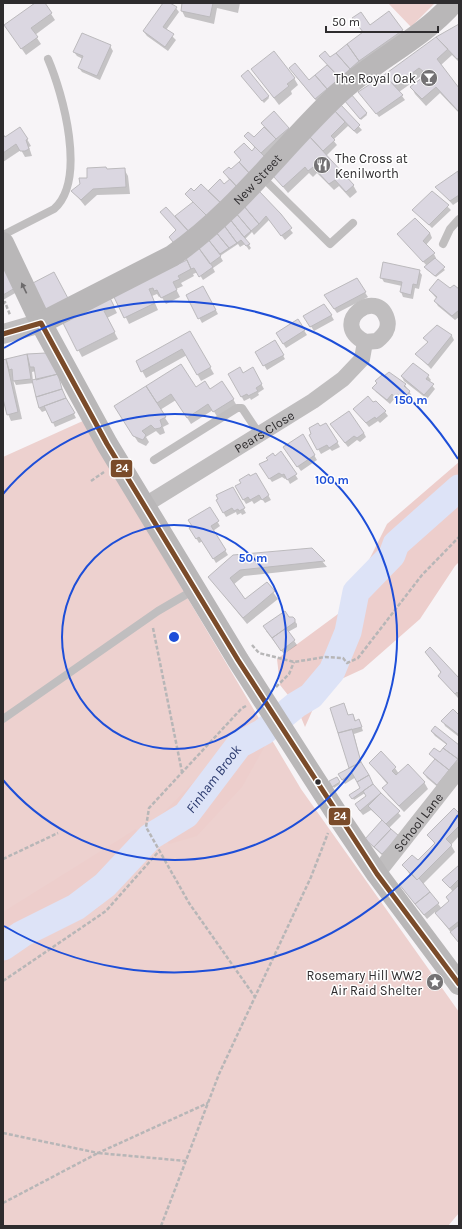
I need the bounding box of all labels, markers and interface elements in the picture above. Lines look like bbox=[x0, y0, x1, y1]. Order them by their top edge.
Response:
scale bar bbox=[326, 8, 438, 34]
text: 50 m bbox=[332, 15, 360, 29]
bar icon: The Royal Oak bbox=[419, 68, 439, 88]
place label: The Royal Oak bbox=[334, 71, 416, 86]
street label: New Street bbox=[230, 151, 284, 208]
place label: The Cross at Kenilworth bbox=[335, 151, 408, 181]
restaurant icon: The Cross at Kenilworth bbox=[312, 155, 332, 175]
one-way arrow bbox=[21, 282, 27, 293]
text: 150 m bbox=[394, 393, 428, 407]
street label: Pears Close bbox=[231, 407, 297, 456]
line badge: 24 bbox=[110, 459, 133, 478]
text: 24 bbox=[115, 462, 129, 475]
text: 100 m bbox=[315, 473, 349, 487]
text: 50 m bbox=[239, 551, 268, 565]
centre of rings bbox=[167, 630, 181, 644]
water label: Finham Brook bbox=[182, 741, 245, 816]
unlabelled marker bbox=[313, 777, 323, 787]
street label: School Lane bbox=[390, 789, 446, 855]
line badge: 24 bbox=[328, 807, 351, 826]
text: 24 bbox=[333, 810, 347, 823]
place label: Rosemary Hill WW2 Air Raid Shelter bbox=[307, 968, 422, 998]
place icon: Rosemary Hill WW2 Air Raid Shelter bbox=[425, 972, 445, 992]

